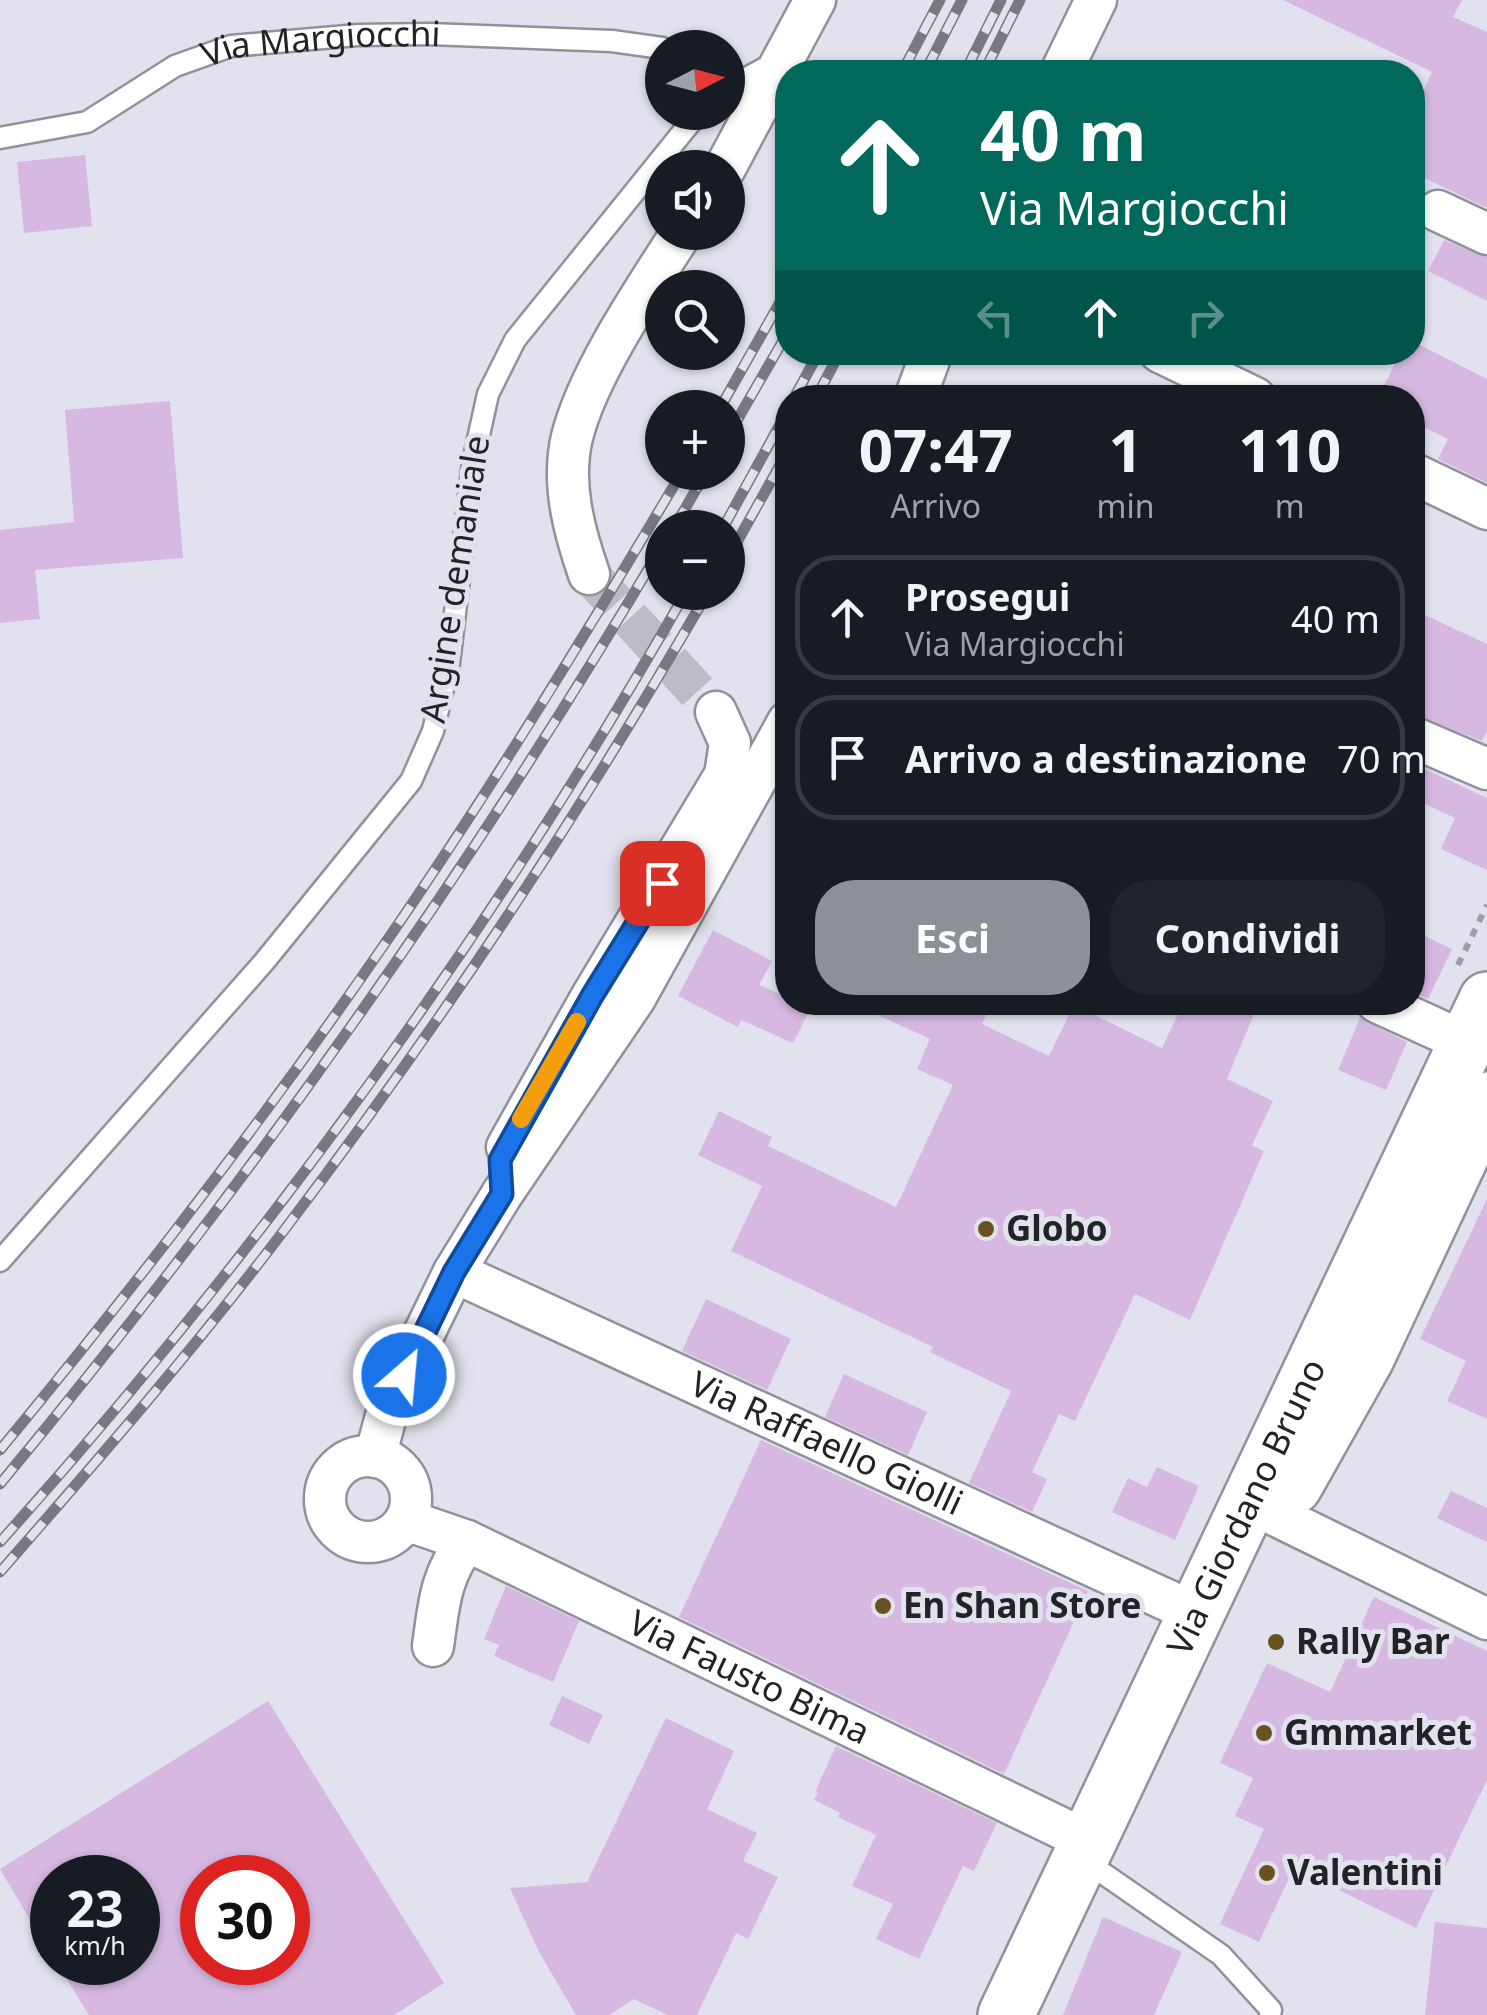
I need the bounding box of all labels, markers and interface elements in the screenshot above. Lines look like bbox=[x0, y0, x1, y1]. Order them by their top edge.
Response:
street label: Via Margiocchi bbox=[194, 9, 441, 77]
north arrow bbox=[645, 30, 745, 130]
map controls bbox=[645, 30, 745, 610]
text: 40 m bbox=[980, 86, 1147, 182]
icon: ahead bbox=[815, 100, 945, 230]
button: sound bbox=[645, 150, 745, 250]
text: Via Margiocchi bbox=[980, 177, 1289, 238]
button: search bbox=[645, 270, 745, 370]
icon: left bbox=[968, 290, 1023, 345]
icon: ahead bbox=[1073, 290, 1128, 345]
icon: right bbox=[1178, 290, 1233, 345]
button: + bbox=[645, 390, 745, 490]
text: 07:47 bbox=[859, 408, 1013, 490]
text: 1 bbox=[1108, 408, 1143, 490]
text: 110 bbox=[1238, 408, 1341, 490]
street label: Argine demaniale bbox=[408, 432, 499, 726]
text: Arrivo bbox=[890, 484, 981, 527]
text: min bbox=[1097, 484, 1155, 527]
text: m bbox=[1275, 484, 1305, 527]
button: − bbox=[645, 510, 745, 610]
text: Prosegui bbox=[905, 570, 1070, 622]
icon: ahead bbox=[820, 590, 875, 645]
text: 40 m bbox=[1291, 592, 1380, 644]
text: Via Margiocchi bbox=[905, 622, 1125, 665]
icon: arrive bbox=[820, 730, 875, 785]
text: Arrivo a destinazione bbox=[905, 732, 1307, 784]
text: 70 m bbox=[1337, 732, 1426, 784]
pin bbox=[620, 841, 705, 926]
icon: arrive bbox=[635, 856, 690, 911]
button: Esci bbox=[815, 880, 1090, 995]
button: Condividi bbox=[1110, 880, 1385, 995]
place label: Globo bbox=[1006, 1204, 1108, 1251]
marker: Globo bbox=[975, 1218, 997, 1240]
position arrow bbox=[352, 1323, 456, 1427]
street label: Via Giordano Bruno bbox=[1155, 1350, 1336, 1663]
street label: Via Raffaello Giolli bbox=[683, 1359, 971, 1525]
place label: En Shan Store bbox=[903, 1581, 1142, 1628]
marker: En Shan Store bbox=[872, 1595, 894, 1617]
street label: Via Fausto Bima bbox=[622, 1598, 878, 1754]
place label: Rally Bar bbox=[1296, 1617, 1450, 1664]
marker: Rally Bar bbox=[1265, 1631, 1287, 1653]
place label: Gmmarket bbox=[1284, 1708, 1472, 1755]
marker: Gmmarket bbox=[1253, 1722, 1275, 1744]
place label: Valentini bbox=[1287, 1848, 1443, 1895]
speed limit sign: 30 bbox=[180, 1855, 310, 1985]
marker: Valentini bbox=[1256, 1862, 1278, 1884]
text: 23 bbox=[66, 1874, 124, 1942]
text: km/h bbox=[64, 1928, 126, 1962]

